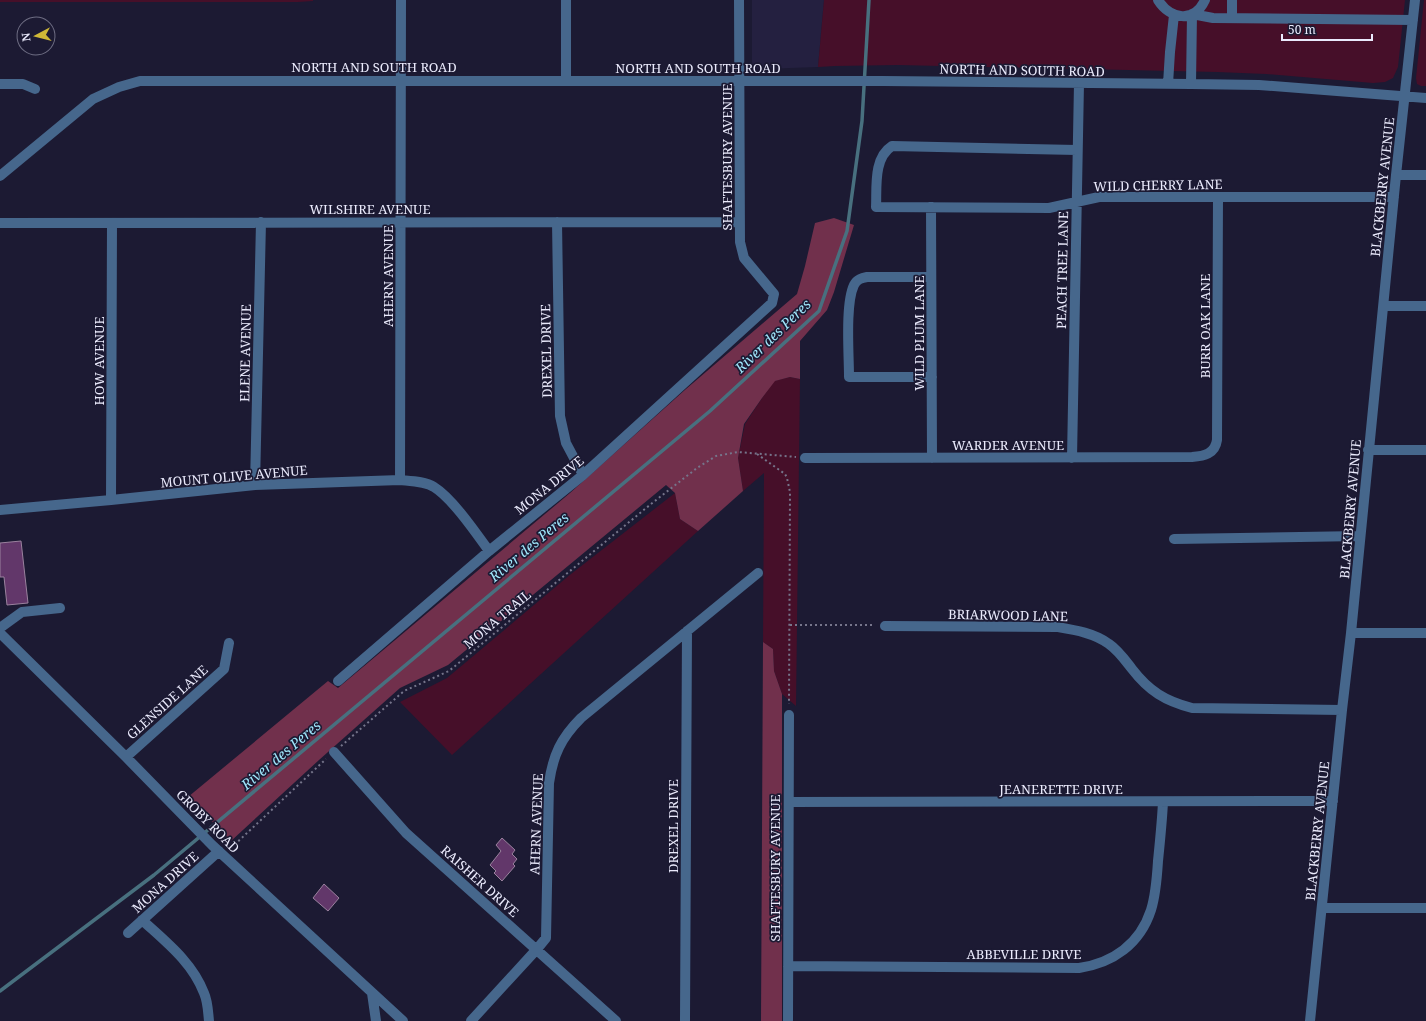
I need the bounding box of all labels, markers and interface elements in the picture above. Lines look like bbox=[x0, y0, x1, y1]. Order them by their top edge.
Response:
north arrow bbox=[16, 16, 56, 56]
scale bar bbox=[1282, 16, 1372, 42]
text: 50 m bbox=[1288, 21, 1316, 38]
text: N bbox=[18, 32, 34, 42]
street label: NORTH AND SOUTH ROAD bbox=[291, 58, 457, 76]
street label: NORTH AND SOUTH ROAD bbox=[615, 59, 781, 77]
street label: NORTH AND SOUTH ROAD bbox=[939, 60, 1105, 80]
street label: SHAFTESBURY AVENUE bbox=[718, 83, 736, 231]
street label: BLACKBERRY AVENUE bbox=[1366, 117, 1398, 257]
street label: WILD CHERRY LANE bbox=[1093, 175, 1223, 195]
street label: WILSHIRE AVENUE bbox=[310, 200, 430, 218]
street label: PEACH TREE LANE bbox=[1052, 211, 1072, 329]
street label: AHERN AVENUE bbox=[379, 225, 397, 327]
street label: BURR OAK LANE bbox=[1196, 274, 1214, 378]
street label: WILD PLUM LANE bbox=[910, 275, 928, 391]
water label: River des Peres bbox=[730, 294, 815, 377]
street label: ELENE AVENUE bbox=[235, 304, 255, 402]
street label: DREXEL DRIVE bbox=[536, 304, 556, 398]
street label: HOW AVENUE bbox=[90, 316, 108, 406]
street label: WARDER AVENUE bbox=[952, 436, 1064, 454]
street label: BLACKBERRY AVENUE bbox=[1335, 439, 1365, 579]
street label: MONA DRIVE bbox=[511, 452, 587, 518]
street label: MOUNT OLIVE AVENUE bbox=[160, 461, 308, 491]
water label: River des Peres bbox=[484, 507, 573, 586]
street label: MONA TRAIL bbox=[459, 585, 535, 653]
street label: BRIARWOOD LANE bbox=[948, 605, 1068, 625]
street label: GLENSIDE LANE bbox=[123, 661, 211, 743]
water label: River des Peres bbox=[236, 715, 325, 794]
street label: BLACKBERRY AVENUE bbox=[1301, 761, 1333, 901]
street label: AHERN AVENUE bbox=[525, 773, 547, 875]
street label: DREXEL DRIVE bbox=[664, 779, 682, 873]
street label: JEANERETTE DRIVE bbox=[998, 780, 1123, 798]
street label: GROBY ROAD bbox=[172, 785, 244, 857]
street label: SHAFTESBURY AVENUE bbox=[766, 794, 784, 942]
street label: RAISHER DRIVE bbox=[437, 841, 523, 921]
street label: MONA DRIVE bbox=[128, 847, 202, 917]
street label: ABBEVILLE DRIVE bbox=[967, 945, 1081, 963]

